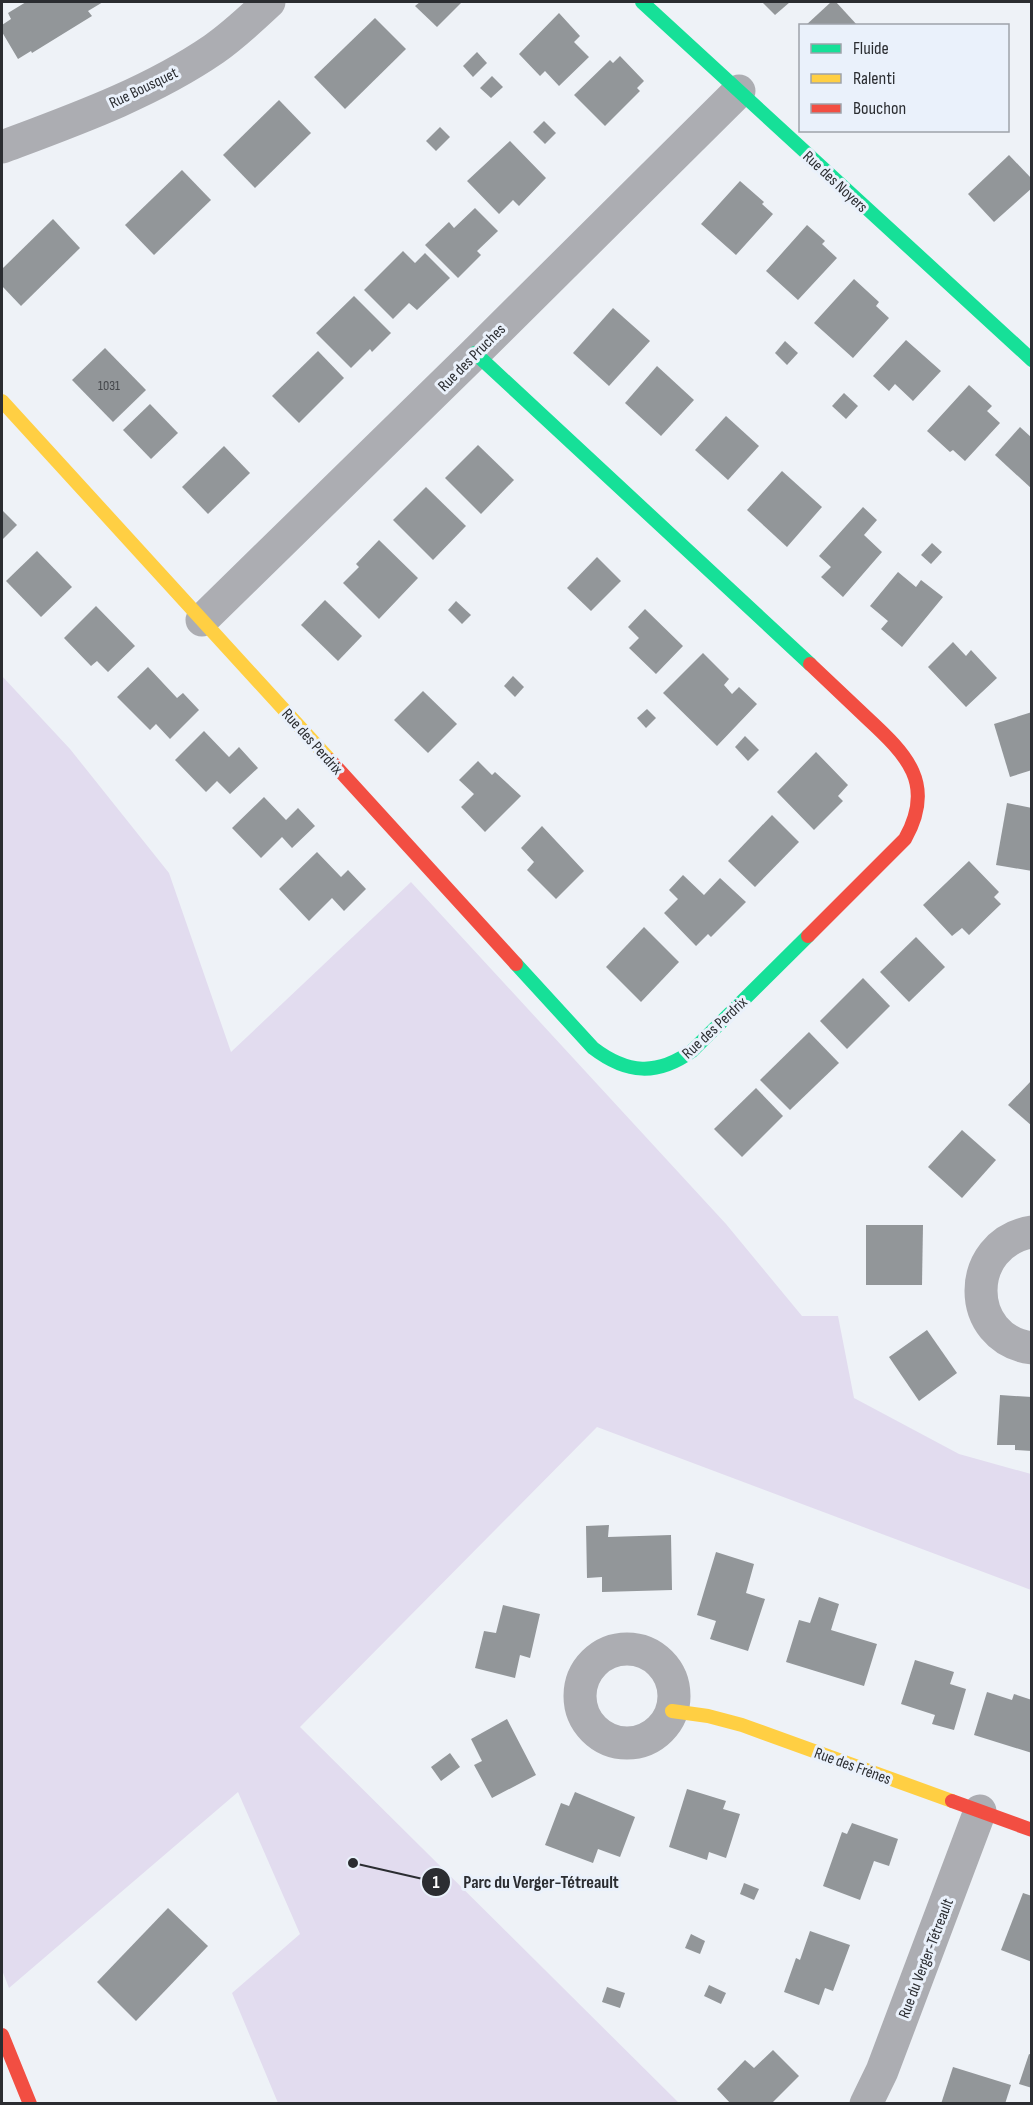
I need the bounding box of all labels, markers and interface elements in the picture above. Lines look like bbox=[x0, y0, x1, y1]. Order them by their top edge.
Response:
legend bbox=[799, 24, 1009, 132]
text: Fluide bbox=[853, 38, 889, 59]
street label: Rue Bousquet bbox=[106, 64, 181, 113]
text: Ralenti bbox=[853, 68, 895, 89]
text: Bouchon bbox=[853, 98, 906, 119]
street label: Rue des Noyers bbox=[799, 147, 872, 217]
street label: Rue des Pruches bbox=[434, 320, 510, 396]
house number: 1031 bbox=[98, 377, 120, 394]
street label: Rue des Perdrix bbox=[277, 705, 346, 779]
street label: Rue des Perdrix bbox=[678, 993, 752, 1063]
street label: Rue des Frénes bbox=[812, 1744, 894, 1789]
callout: Parc du Verger-Tétreault bbox=[421, 1864, 631, 1900]
text: 1 bbox=[432, 1872, 440, 1893]
text: Parc du Verger-Tétreault bbox=[463, 1872, 619, 1893]
street label: Rue du Verger-Tétreault bbox=[895, 1896, 958, 2021]

